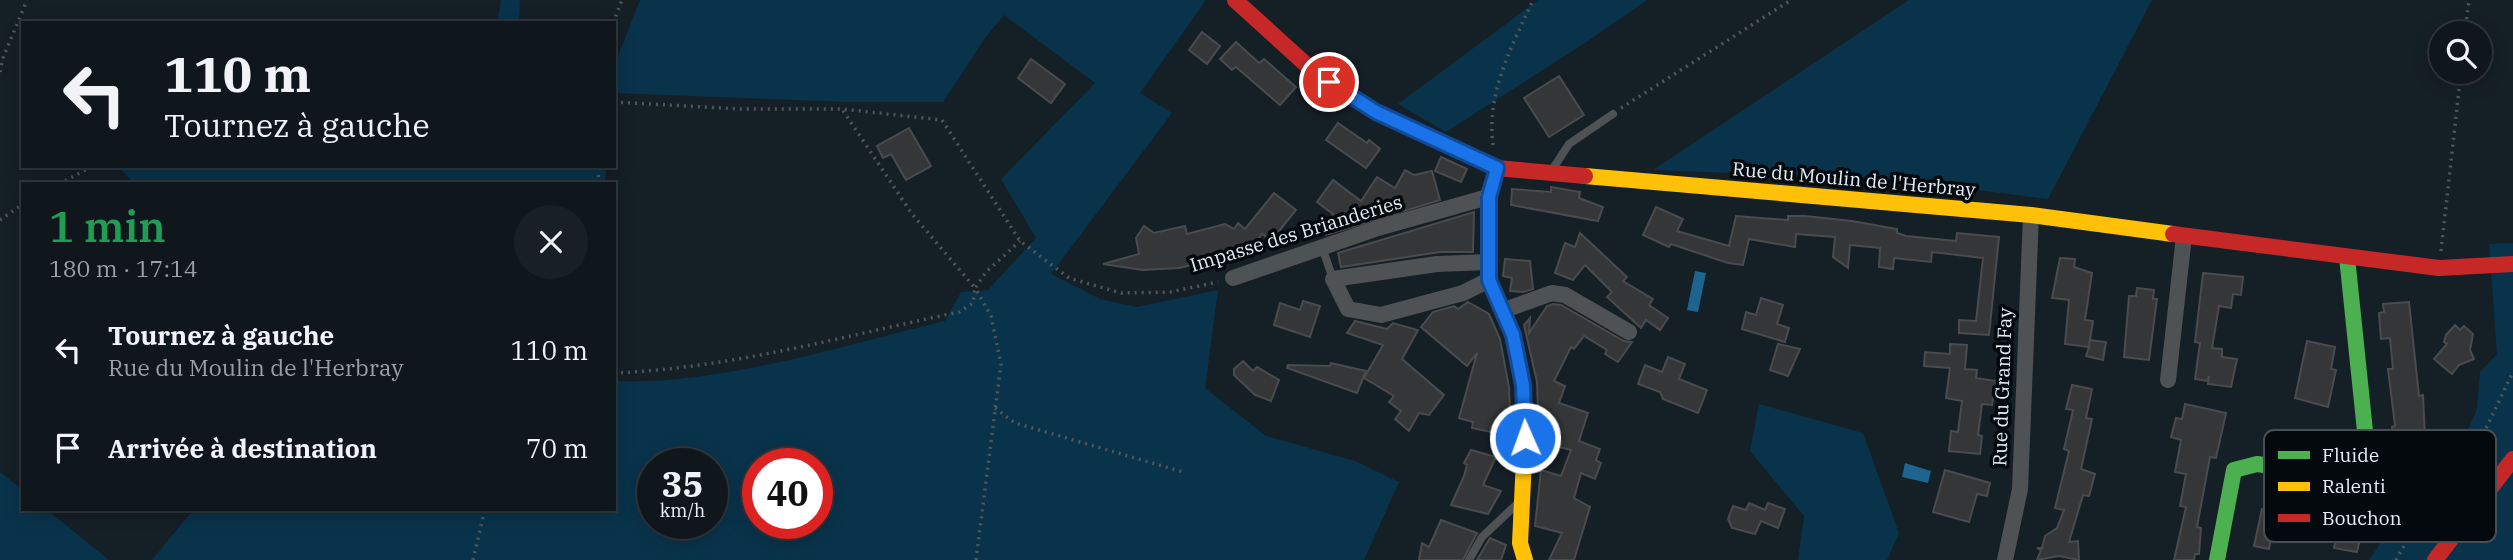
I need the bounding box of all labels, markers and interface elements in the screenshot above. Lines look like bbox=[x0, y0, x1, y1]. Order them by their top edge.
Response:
map controls bbox=[2429, 21, 2492, 84]
button: search bbox=[2429, 21, 2492, 84]
text: 110 m bbox=[164, 42, 311, 105]
icon: left bbox=[49, 49, 140, 140]
pin bbox=[1299, 52, 1359, 112]
icon: arrive bbox=[1310, 63, 1348, 101]
text: Tournez à gauche bbox=[164, 104, 430, 146]
street label: Rue du Moulin de l'Herbray bbox=[1731, 156, 1977, 202]
street label: Impasse des Brianderies bbox=[1187, 189, 1405, 277]
text: 1 min bbox=[49, 199, 166, 254]
button: close bbox=[514, 205, 588, 279]
text: 180 m · 17:14 bbox=[49, 253, 198, 283]
street label: Rue du Grand Fay bbox=[1987, 306, 2017, 467]
text: Tournez à gauche bbox=[108, 318, 334, 352]
icon: left bbox=[49, 331, 87, 369]
text: 110 m bbox=[510, 333, 588, 367]
text: Rue du Moulin de l'Herbray bbox=[108, 352, 404, 382]
position arrow bbox=[1488, 401, 1562, 475]
icon: arrive bbox=[49, 429, 87, 467]
legend bbox=[2264, 430, 2496, 542]
text: Arrivée à destination bbox=[108, 431, 377, 465]
text: 70 m bbox=[526, 431, 588, 465]
text: Fluide bbox=[2322, 443, 2379, 467]
speed limit sign: 40 bbox=[742, 448, 833, 539]
text: 35 bbox=[661, 461, 704, 507]
text: Ralenti bbox=[2322, 474, 2386, 498]
text: km/h bbox=[660, 499, 705, 522]
text: Bouchon bbox=[2322, 506, 2402, 530]

